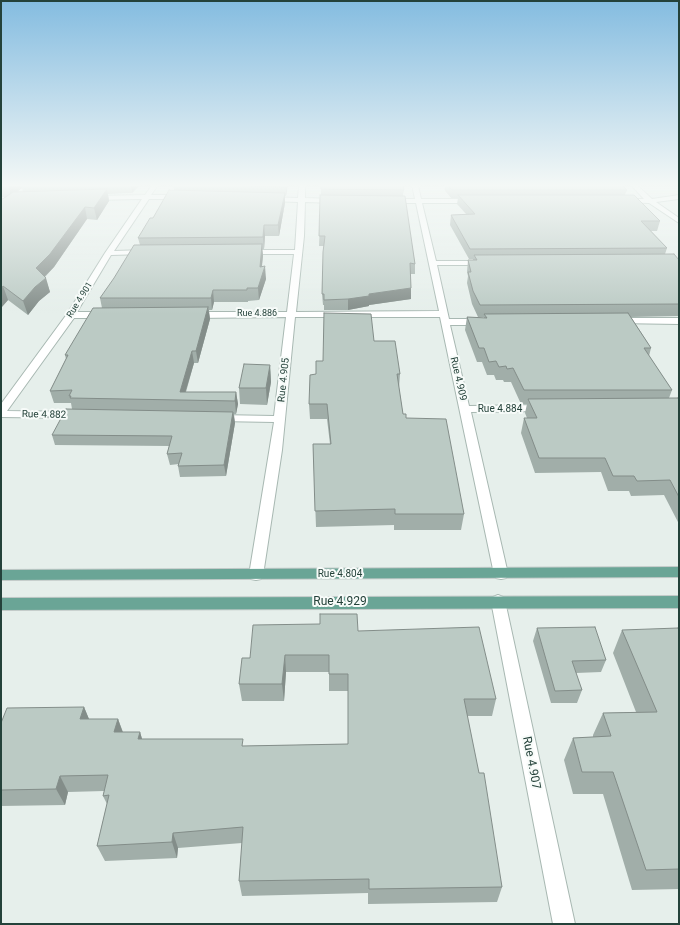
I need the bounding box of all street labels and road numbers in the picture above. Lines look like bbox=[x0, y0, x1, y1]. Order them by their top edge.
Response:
street label: Rue 4.901 bbox=[65, 280, 95, 320]
street label: Rue 4.886 bbox=[237, 309, 277, 319]
street label: Rue 4.909 bbox=[447, 356, 469, 402]
street label: Rue 4.905 bbox=[276, 357, 292, 403]
street label: Rue 4.884 bbox=[478, 403, 522, 415]
street label: Rue 4.882 bbox=[22, 409, 66, 421]
street label: Rue 4.804 bbox=[318, 568, 362, 580]
street label: Rue 4.929 bbox=[313, 595, 367, 609]
street label: Rue 4.907 bbox=[519, 735, 543, 791]

